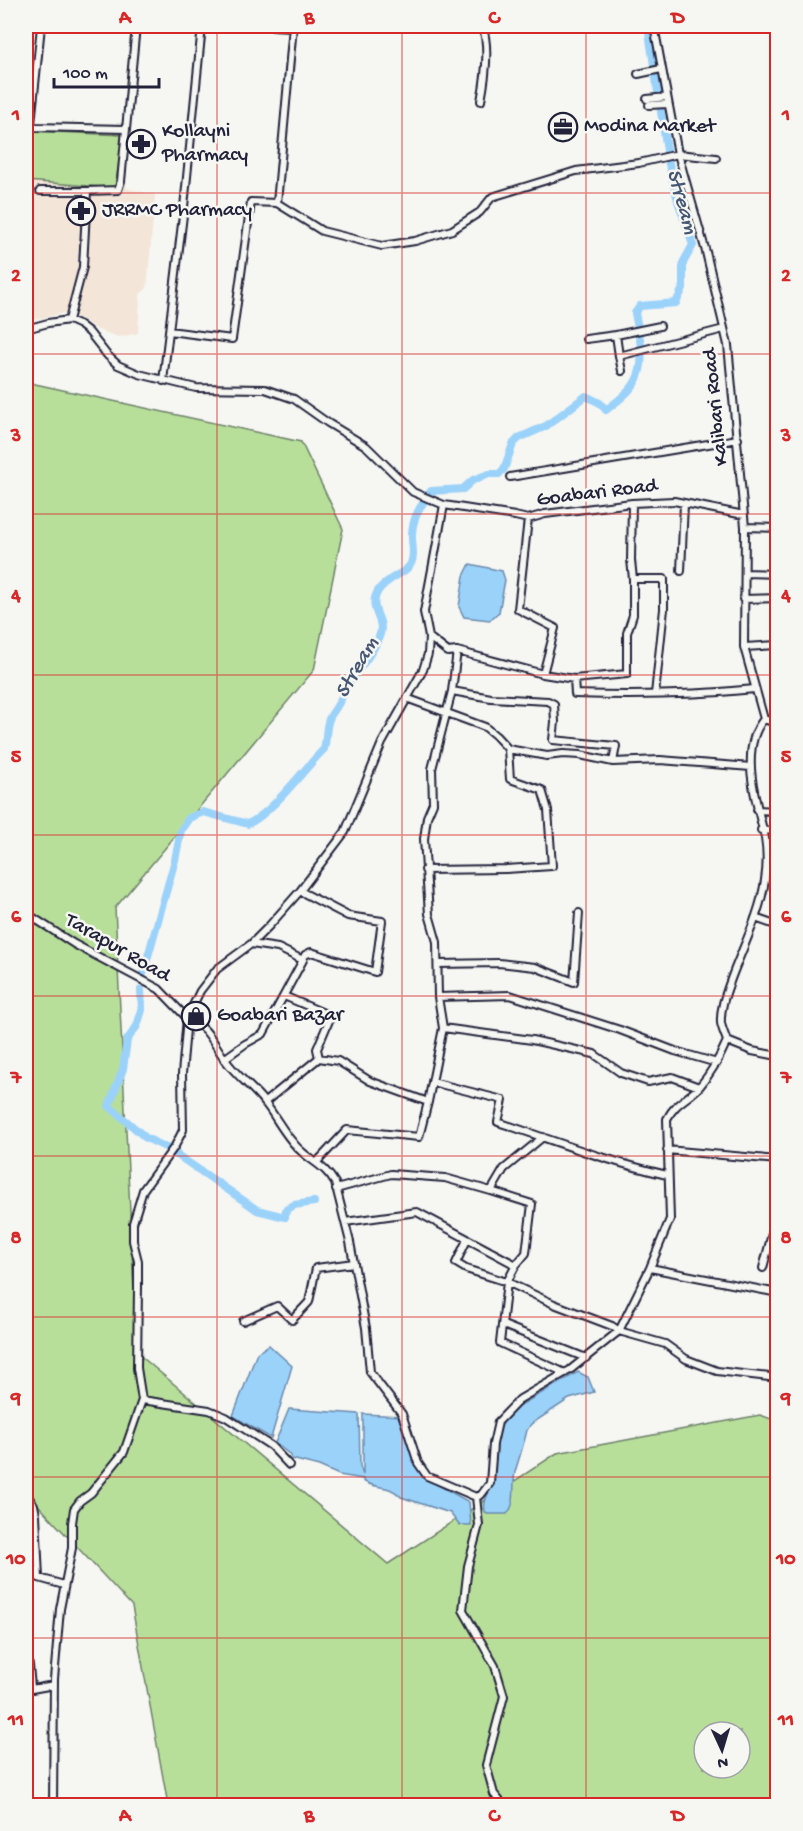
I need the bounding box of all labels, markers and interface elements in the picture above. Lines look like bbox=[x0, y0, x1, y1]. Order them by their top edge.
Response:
text: A bbox=[118, 8, 133, 31]
text: B bbox=[303, 8, 315, 31]
text: C bbox=[488, 8, 502, 31]
text: D bbox=[669, 8, 685, 31]
scale bar bbox=[54, 51, 159, 89]
text: 100 m bbox=[62, 64, 108, 85]
text: 1 bbox=[11, 105, 20, 128]
text: 1 bbox=[781, 105, 790, 128]
office icon: Modina Market bbox=[547, 111, 579, 143]
place label: Modina Market bbox=[584, 115, 718, 140]
place label: Kollayni Pharmacy bbox=[161, 120, 248, 169]
pharmacy icon: Kollayni Pharmacy bbox=[125, 128, 157, 160]
water label: Stream bbox=[659, 167, 703, 238]
pharmacy icon: JRRMC Pharmacy bbox=[65, 195, 97, 227]
place label: JRRMC Pharmacy bbox=[102, 199, 252, 224]
text: 2 bbox=[11, 266, 21, 289]
text: 2 bbox=[781, 266, 791, 289]
street label: Kalibari Road bbox=[698, 345, 736, 467]
text: 3 bbox=[10, 426, 21, 449]
text: 3 bbox=[780, 426, 791, 449]
street label: Goabari Road bbox=[535, 474, 660, 514]
text: 4 bbox=[10, 586, 21, 609]
text: 4 bbox=[780, 586, 791, 609]
water label: Stream bbox=[330, 633, 386, 703]
text: 5 bbox=[11, 747, 22, 770]
text: 5 bbox=[781, 747, 792, 770]
text: 6 bbox=[11, 907, 22, 930]
text: 6 bbox=[781, 907, 792, 930]
street label: Tarapur Road bbox=[59, 908, 176, 990]
shop icon: Goabari Bazar bbox=[180, 1000, 212, 1032]
place label: Goabari Bazar bbox=[217, 1004, 345, 1029]
text: 7 bbox=[10, 1068, 23, 1091]
text: 7 bbox=[780, 1068, 793, 1091]
text: 8 bbox=[11, 1228, 22, 1251]
text: 8 bbox=[781, 1228, 792, 1251]
text: 9 bbox=[10, 1389, 21, 1412]
text: 9 bbox=[780, 1389, 791, 1412]
text: 10 bbox=[5, 1549, 26, 1572]
text: 10 bbox=[775, 1549, 796, 1572]
text: 11 bbox=[7, 1710, 24, 1733]
text: 11 bbox=[777, 1710, 794, 1733]
north arrow bbox=[692, 1720, 752, 1780]
text: N bbox=[716, 1752, 729, 1771]
text: A bbox=[118, 1806, 133, 1829]
text: B bbox=[303, 1806, 315, 1829]
text: C bbox=[488, 1806, 502, 1829]
text: D bbox=[669, 1806, 685, 1829]

